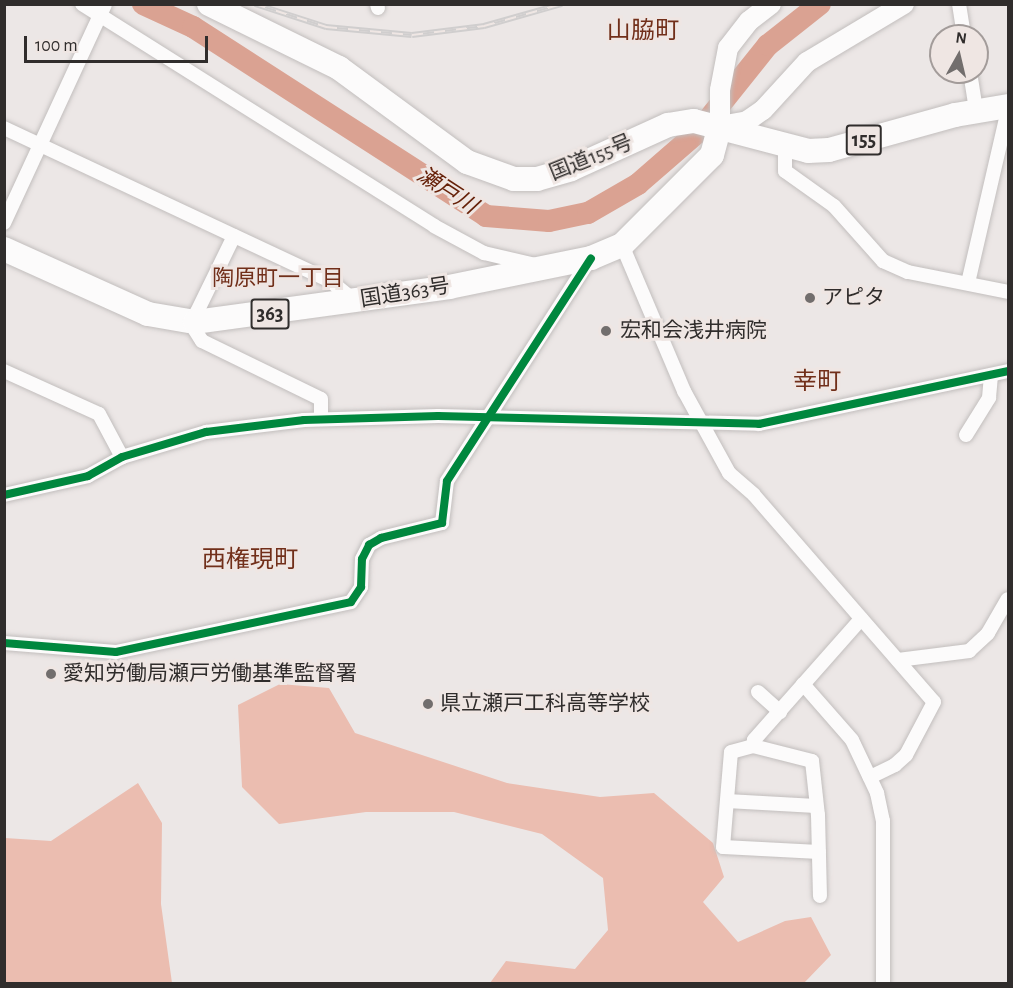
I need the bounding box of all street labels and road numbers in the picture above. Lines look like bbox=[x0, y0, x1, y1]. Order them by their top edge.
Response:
road number: 155 bbox=[844, 123, 884, 157]
street label: 国道155号 bbox=[546, 130, 636, 186]
street label: 国道363号 bbox=[358, 274, 452, 312]
road number: 363 bbox=[250, 297, 290, 331]

